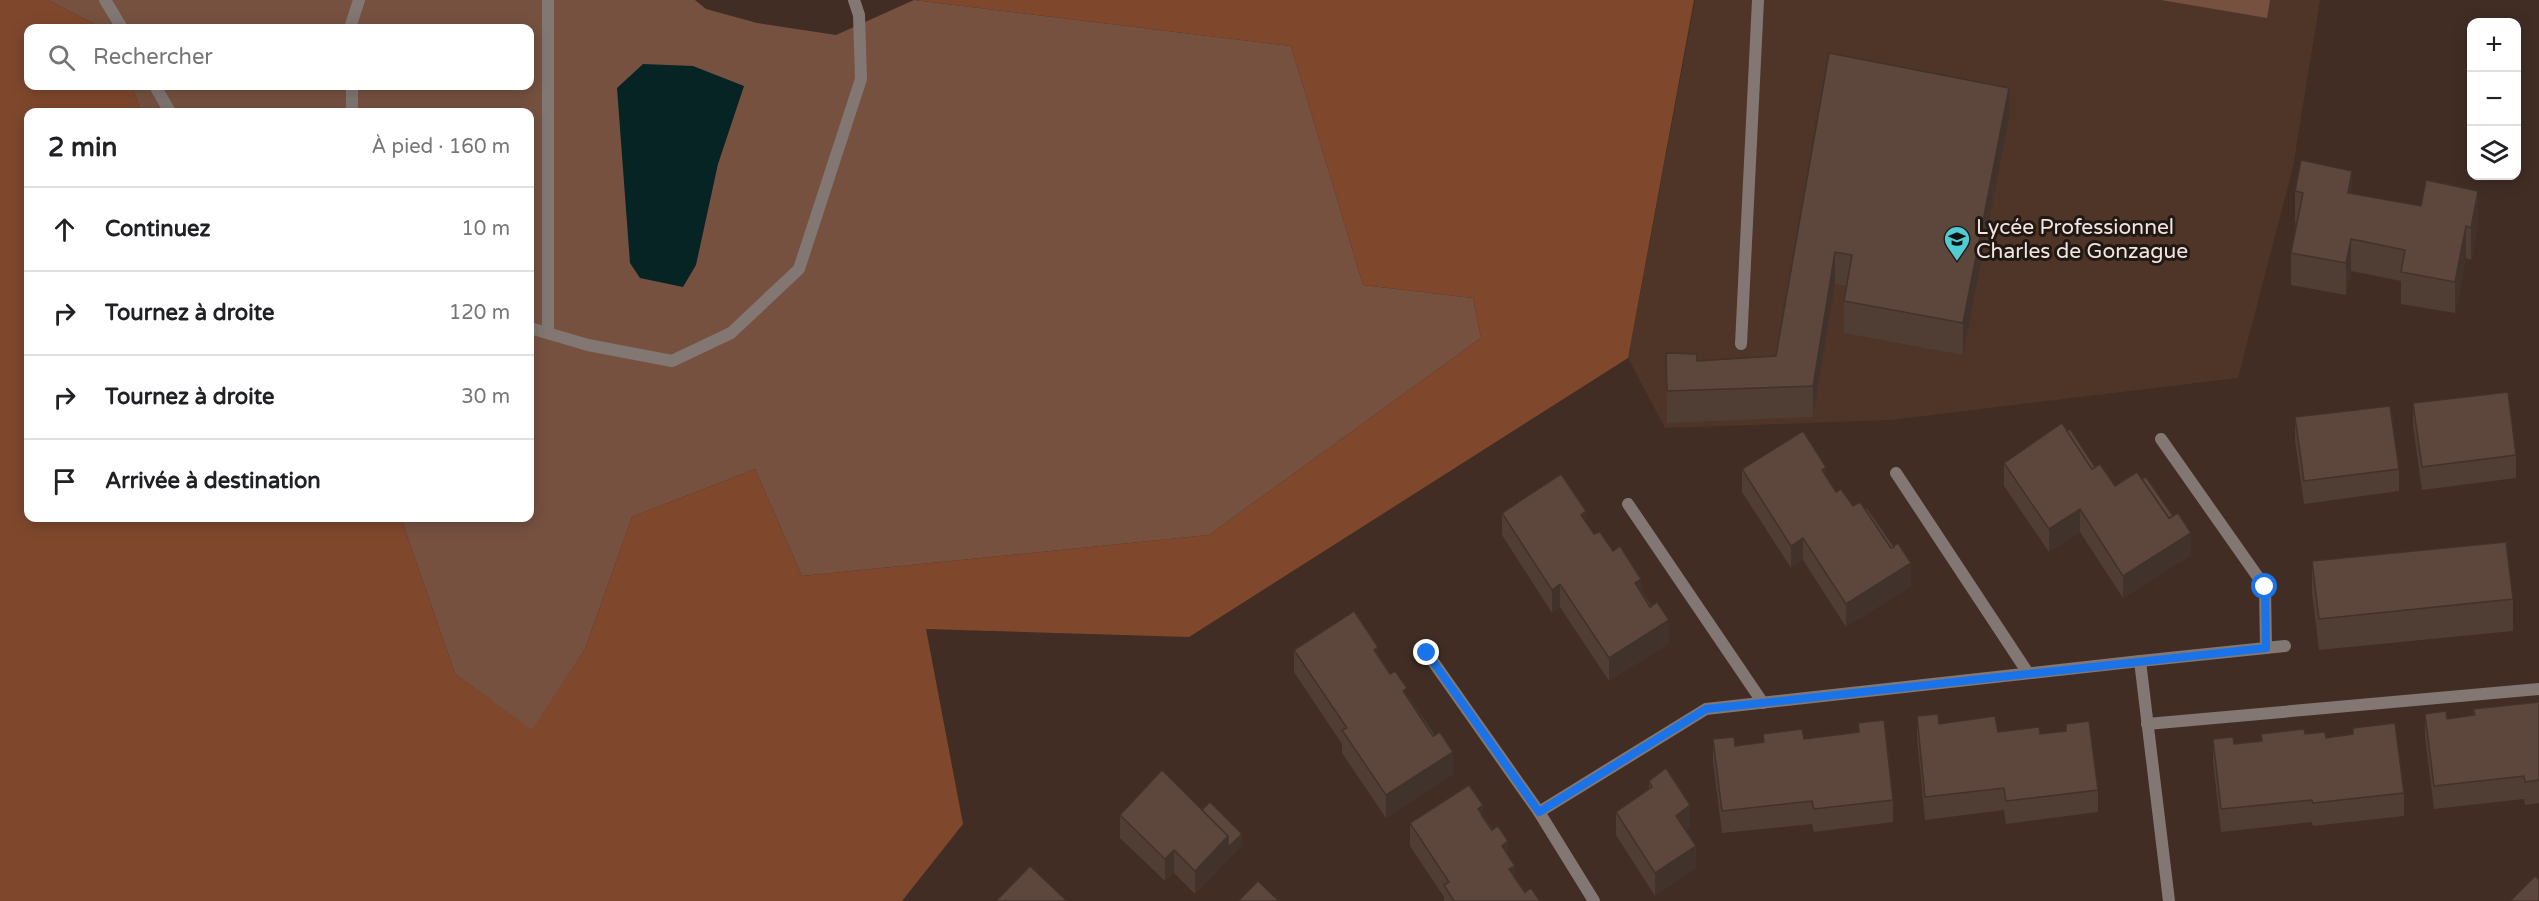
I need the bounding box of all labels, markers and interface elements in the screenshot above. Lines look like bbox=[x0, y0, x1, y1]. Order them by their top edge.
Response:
map controls bbox=[2467, 18, 2521, 180]
button: + bbox=[2467, 18, 2521, 72]
search box bbox=[24, 24, 534, 90]
icon: search bbox=[45, 41, 78, 74]
text: Rechercher bbox=[93, 44, 213, 70]
button: − bbox=[2467, 72, 2521, 126]
button: layers bbox=[2467, 126, 2521, 180]
text: 2 min bbox=[48, 132, 117, 163]
text: À pied · 160 m bbox=[372, 135, 510, 159]
icon: ahead bbox=[48, 213, 81, 246]
place label: Lycée Professionnel Charles de Gonzague bbox=[1976, 215, 2188, 264]
text: Continuez bbox=[105, 216, 210, 242]
text: 10 m bbox=[461, 217, 510, 241]
school or university icon: Lycée Professionnel Charles de Gonzague bbox=[1942, 224, 1972, 262]
icon: right bbox=[48, 297, 81, 330]
text: Tournez à droite bbox=[105, 300, 274, 326]
text: 120 m bbox=[449, 301, 510, 325]
icon: right bbox=[48, 381, 81, 414]
text: Tournez à droite bbox=[105, 384, 274, 410]
text: 30 m bbox=[461, 385, 510, 409]
icon: arrive bbox=[48, 465, 81, 498]
text: Arrivée à destination bbox=[105, 468, 321, 494]
route start bbox=[2251, 573, 2277, 599]
route end bbox=[1413, 639, 1439, 665]

